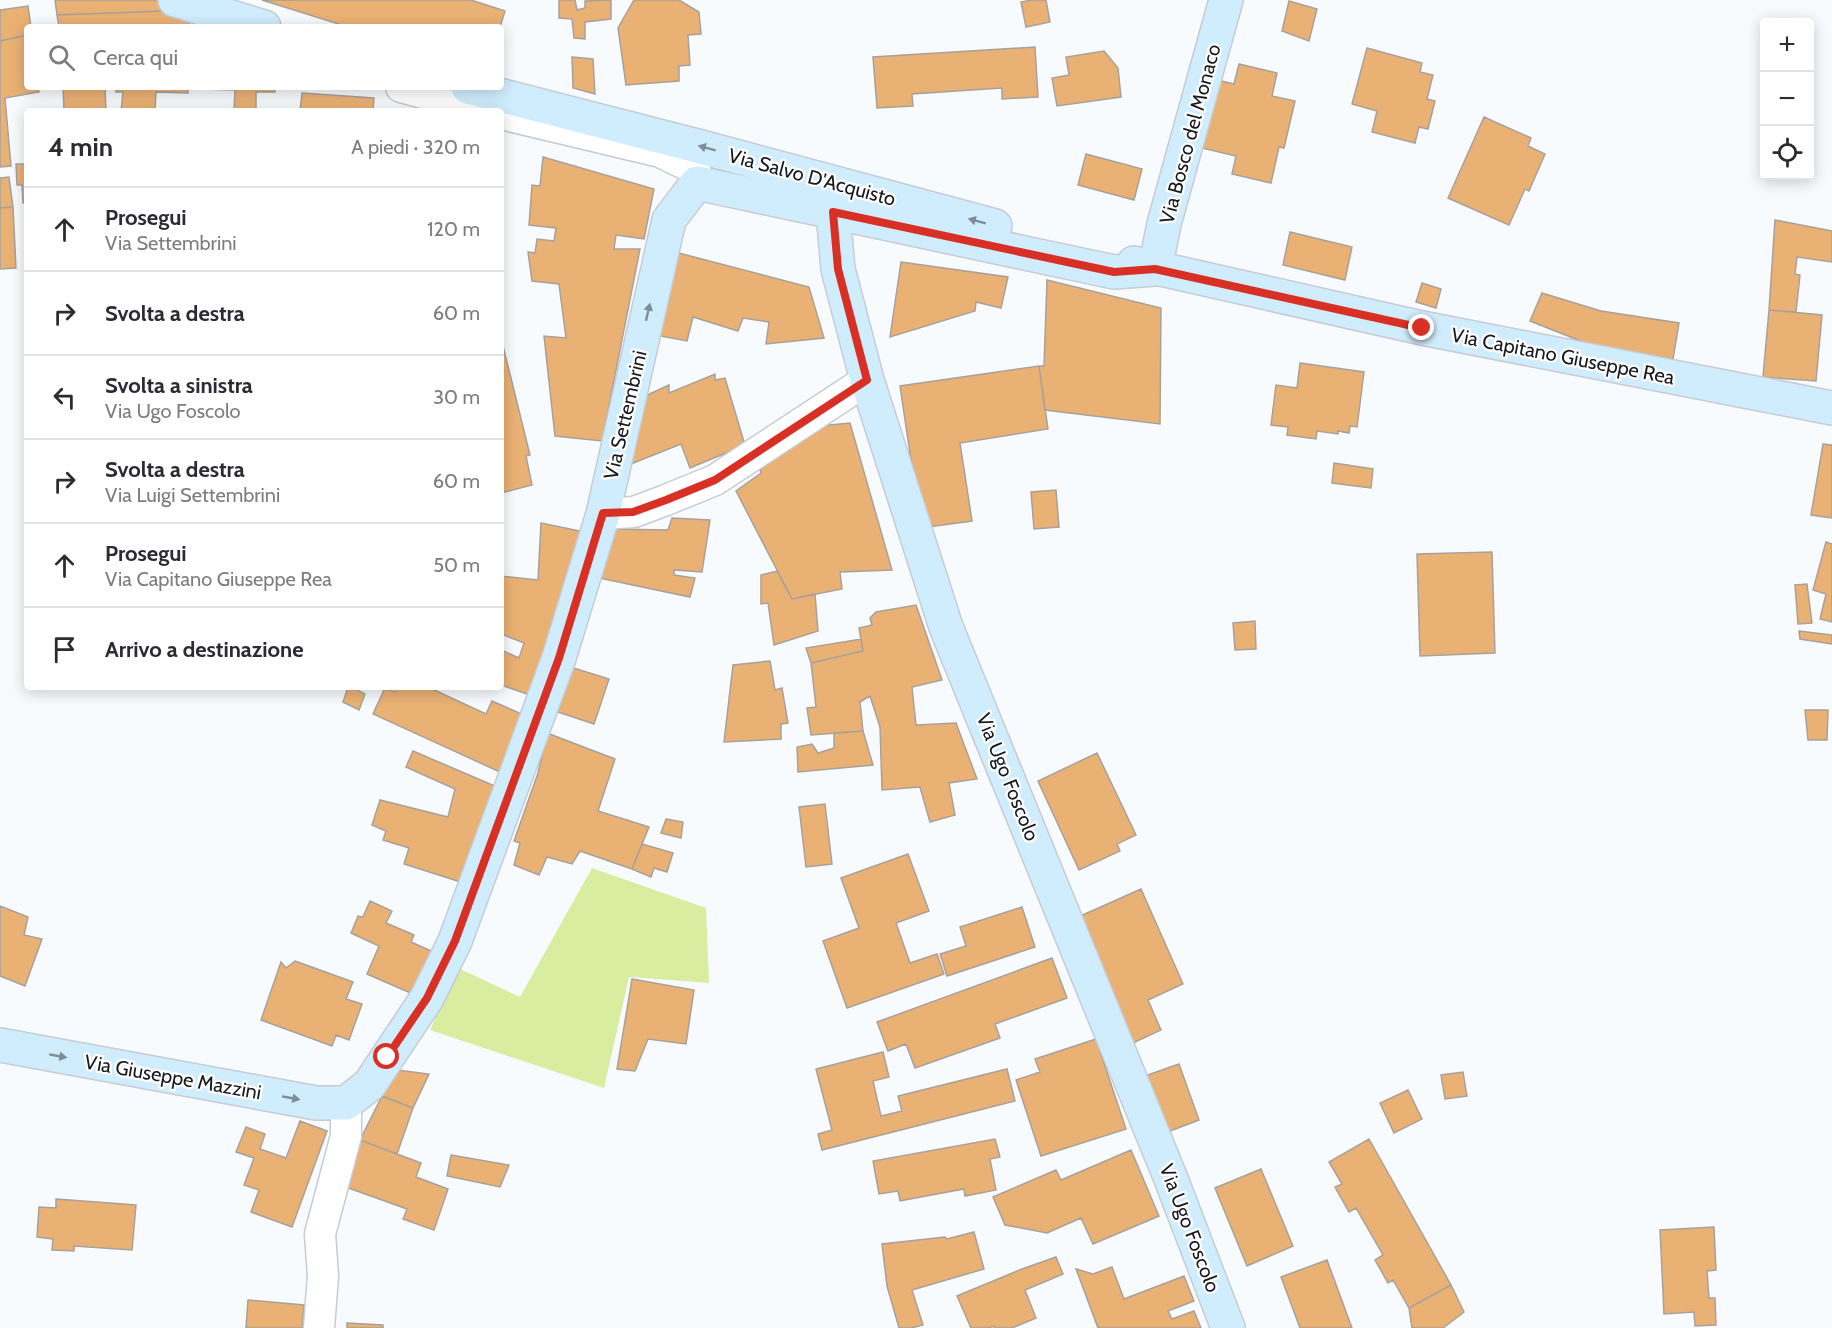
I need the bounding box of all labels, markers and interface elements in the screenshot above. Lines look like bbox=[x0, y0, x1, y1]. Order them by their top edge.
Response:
map controls bbox=[1760, 18, 1814, 180]
button: + bbox=[1760, 18, 1814, 72]
search box bbox=[24, 24, 504, 90]
icon: search bbox=[45, 41, 78, 74]
street label: Via Bosco del Monaco bbox=[1154, 41, 1226, 227]
text: Cerca qui bbox=[93, 44, 178, 71]
button: − bbox=[1760, 72, 1814, 126]
button: locate bbox=[1760, 126, 1814, 180]
text: 4 min bbox=[48, 131, 113, 163]
text: A piedi · 320 m bbox=[351, 135, 480, 159]
one-way arrow bbox=[698, 143, 716, 153]
street label: Via Salvo D'Acquisto bbox=[726, 143, 898, 211]
text: Prosegui bbox=[105, 204, 187, 231]
icon: ahead bbox=[48, 213, 81, 246]
one-way arrow bbox=[968, 215, 986, 225]
text: 120 m bbox=[427, 217, 480, 241]
text: Via Settembrini bbox=[105, 231, 237, 255]
icon: right bbox=[48, 297, 81, 330]
text: Svolta a destra bbox=[105, 300, 245, 327]
text: 60 m bbox=[433, 301, 480, 325]
one-way arrow bbox=[644, 303, 654, 321]
route end bbox=[1408, 314, 1434, 340]
street label: Via Capitano Giuseppe Rea bbox=[1449, 323, 1677, 389]
street label: Via Settembrini bbox=[599, 348, 651, 482]
text: Svolta a sinistra bbox=[105, 372, 253, 399]
icon: left bbox=[48, 381, 81, 414]
text: 30 m bbox=[433, 385, 480, 409]
text: Via Ugo Foscolo bbox=[105, 399, 241, 423]
text: Svolta a destra bbox=[105, 456, 245, 483]
icon: right bbox=[48, 465, 81, 498]
text: 60 m bbox=[433, 469, 480, 493]
text: Via Luigi Settembrini bbox=[105, 483, 280, 507]
text: Prosegui bbox=[105, 540, 187, 567]
icon: ahead bbox=[48, 549, 81, 582]
text: 50 m bbox=[433, 553, 480, 577]
text: Via Capitano Giuseppe Rea bbox=[105, 567, 332, 591]
icon: arrive bbox=[48, 633, 81, 666]
text: Arrivo a destinazione bbox=[105, 636, 303, 663]
street label: Via Ugo Foscolo bbox=[971, 710, 1045, 844]
route start bbox=[373, 1043, 399, 1069]
street label: Via Giuseppe Mazzini bbox=[83, 1050, 263, 1104]
one-way arrow bbox=[48, 1051, 67, 1060]
one-way arrow bbox=[281, 1094, 300, 1103]
street label: Via Ugo Foscolo bbox=[1155, 1160, 1225, 1296]

